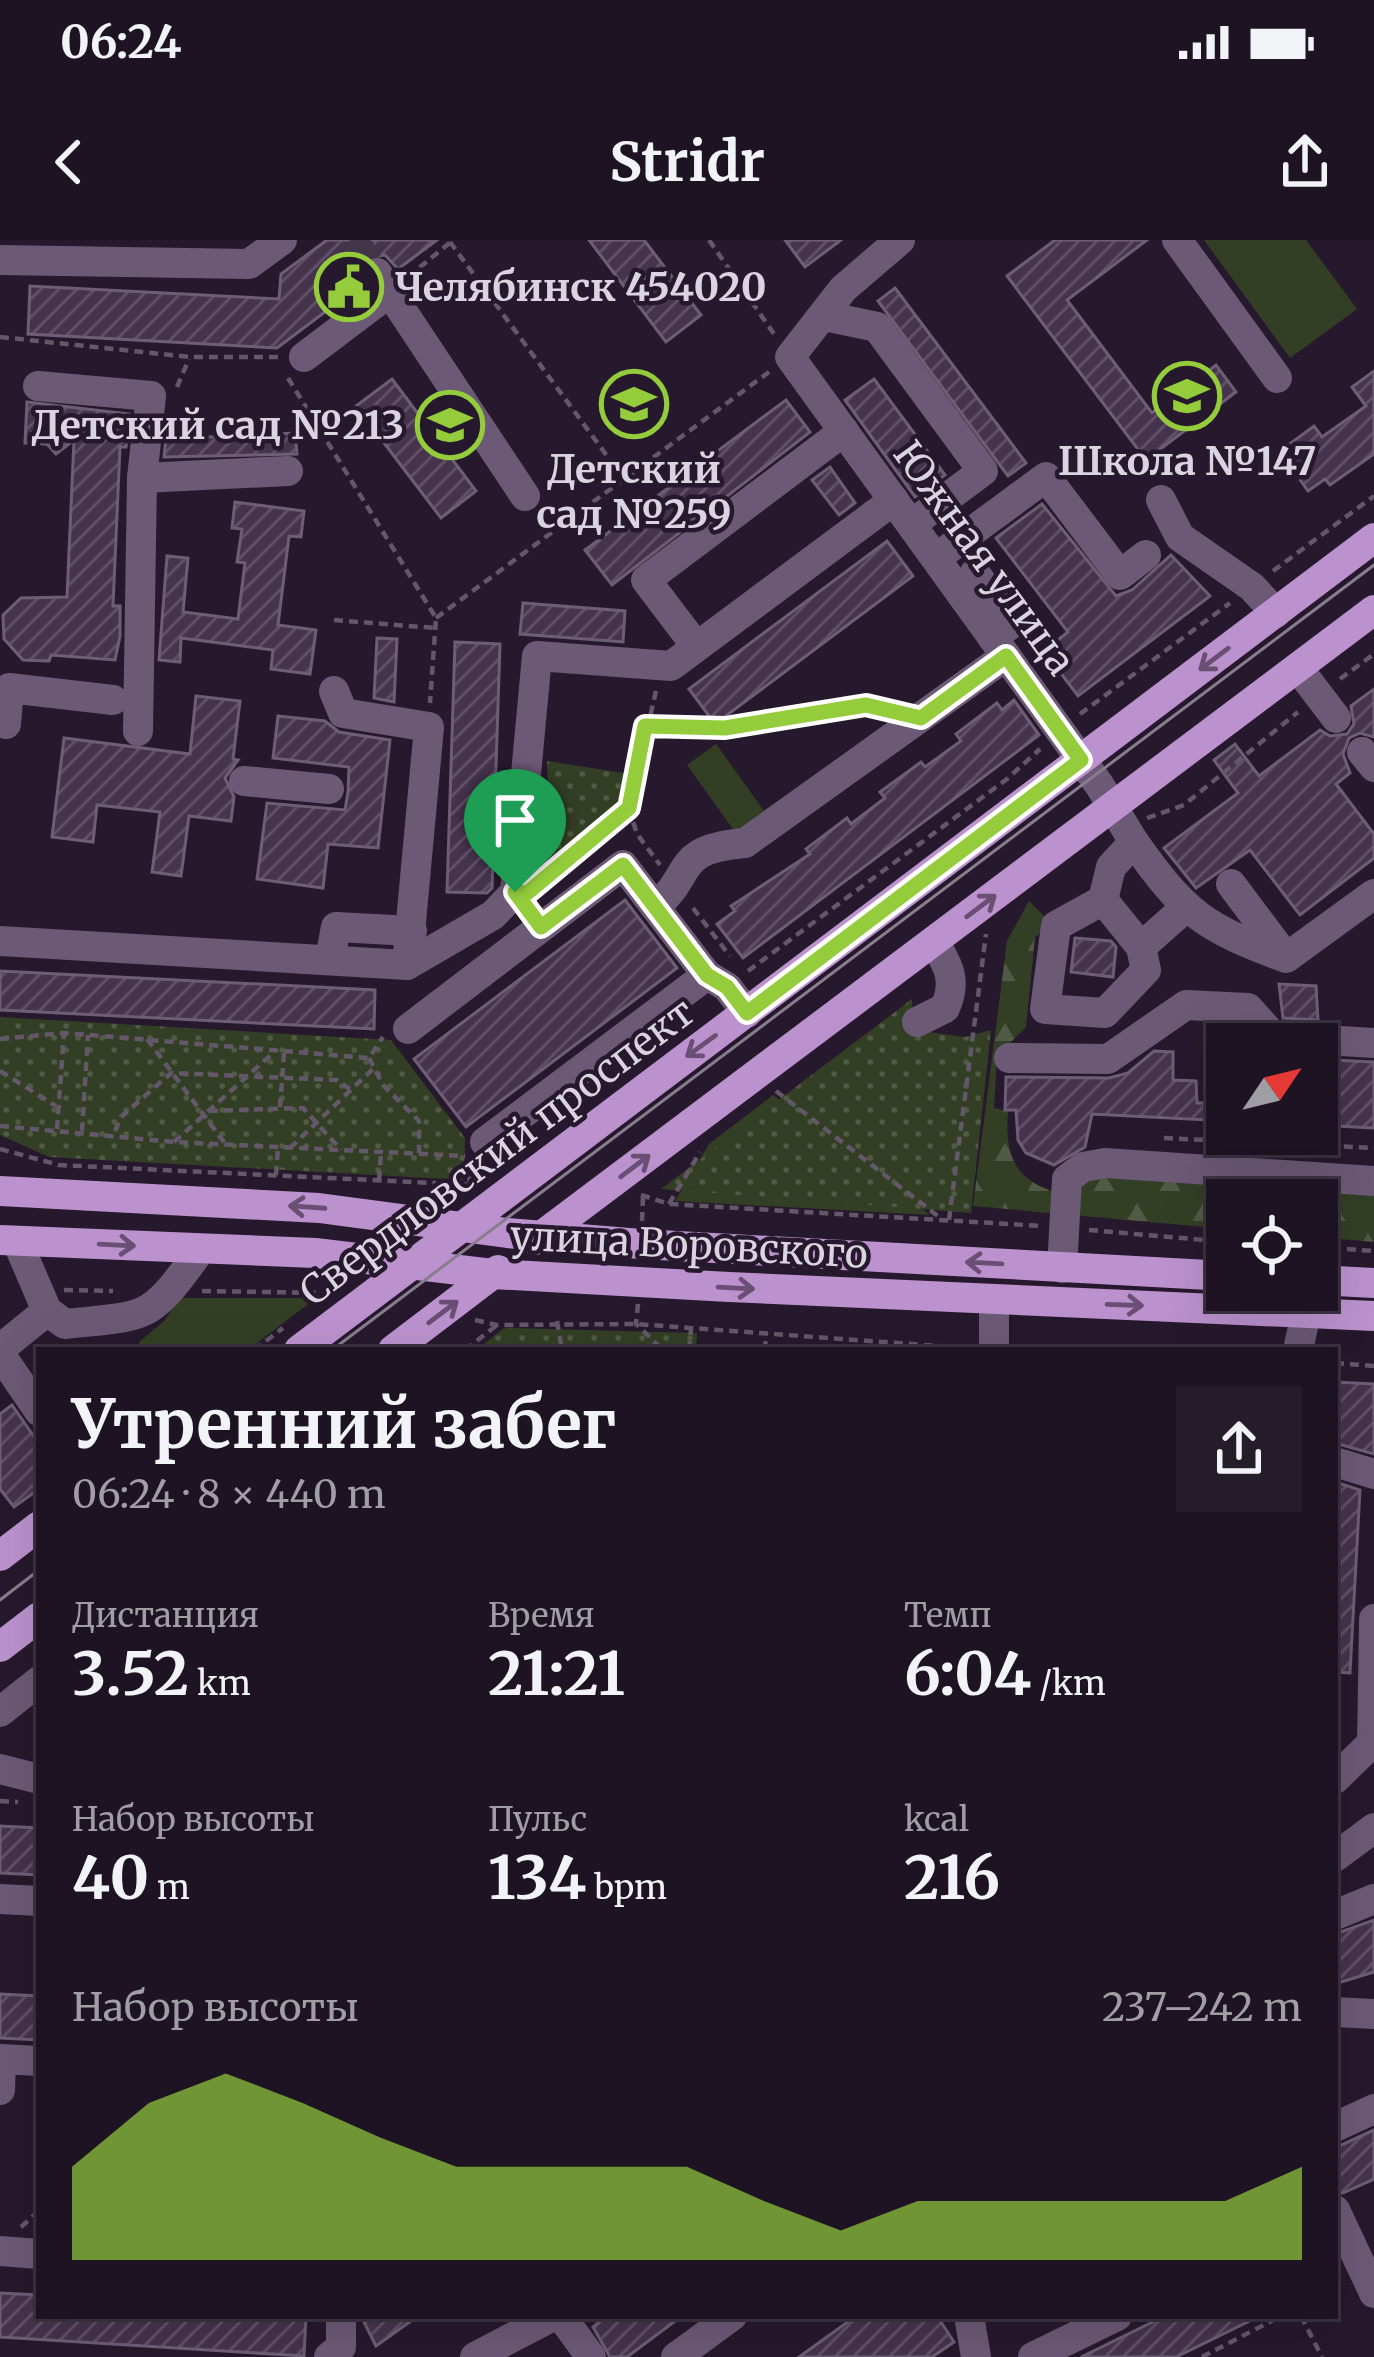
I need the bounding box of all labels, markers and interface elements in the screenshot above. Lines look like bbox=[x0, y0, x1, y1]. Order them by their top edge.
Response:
text: 06:24 bbox=[60, 14, 182, 70]
text: Stridr bbox=[609, 128, 765, 196]
icon: back bbox=[36, 129, 102, 195]
icon: share bbox=[1272, 129, 1338, 195]
public building icon: Челябинск 454020 bbox=[314, 252, 384, 322]
place label: Челябинск 454020 bbox=[395, 263, 766, 312]
school or university icon: Школа №147 bbox=[1152, 361, 1222, 431]
school or university icon: Детский сад №259 bbox=[599, 369, 669, 439]
school or university icon: Детский сад №213 bbox=[415, 390, 485, 460]
place label: Детский сад №213 bbox=[32, 401, 404, 450]
street label: Южная улица bbox=[883, 431, 1085, 685]
place label: Школа №147 bbox=[1058, 437, 1316, 486]
place label: Детский сад №259 bbox=[536, 445, 732, 539]
one-way arrow bbox=[1198, 646, 1231, 672]
pin bbox=[464, 769, 566, 892]
icon: arrive bbox=[482, 787, 548, 853]
one-way arrow bbox=[964, 894, 997, 920]
street label: Свердловский проспект bbox=[290, 988, 704, 1316]
north arrow bbox=[1206, 1023, 1338, 1155]
map controls bbox=[1206, 1023, 1338, 1311]
one-way arrow bbox=[686, 1033, 718, 1059]
one-way arrow bbox=[619, 1153, 651, 1179]
button: locate bbox=[1206, 1179, 1338, 1311]
one-way arrow bbox=[288, 1196, 327, 1219]
street label: улица Воровского bbox=[509, 1211, 869, 1279]
one-way arrow bbox=[97, 1234, 136, 1257]
one-way arrow bbox=[965, 1251, 1004, 1274]
one-way arrow bbox=[716, 1276, 755, 1299]
one-way arrow bbox=[1105, 1294, 1144, 1317]
one-way arrow bbox=[427, 1299, 459, 1326]
text: Утренний забег bbox=[72, 1383, 616, 1466]
button: share bbox=[1176, 1386, 1302, 1512]
text: 06:24 · 8 × 440 m bbox=[72, 1470, 386, 1519]
text: Дистанция bbox=[72, 1595, 259, 1636]
text: Время bbox=[488, 1595, 595, 1636]
text: Темп bbox=[904, 1595, 992, 1636]
text: 3.52 bbox=[72, 1636, 189, 1711]
text: 21:21 bbox=[488, 1636, 625, 1711]
text: 6:04 bbox=[904, 1636, 1031, 1711]
text: km bbox=[189, 1663, 251, 1704]
text: /km bbox=[1031, 1663, 1106, 1704]
text: Набор высоты bbox=[72, 1799, 315, 1840]
text: Пульс bbox=[488, 1799, 587, 1840]
text: kcal bbox=[904, 1799, 969, 1840]
text: 40 bbox=[72, 1840, 149, 1915]
text: 134 bbox=[488, 1840, 586, 1915]
text: 216 bbox=[904, 1840, 1000, 1915]
text: m bbox=[149, 1867, 190, 1908]
text: bpm bbox=[586, 1867, 667, 1908]
text: Набор высоты bbox=[72, 1983, 359, 2032]
text: 237–242 m bbox=[1102, 1983, 1302, 2032]

